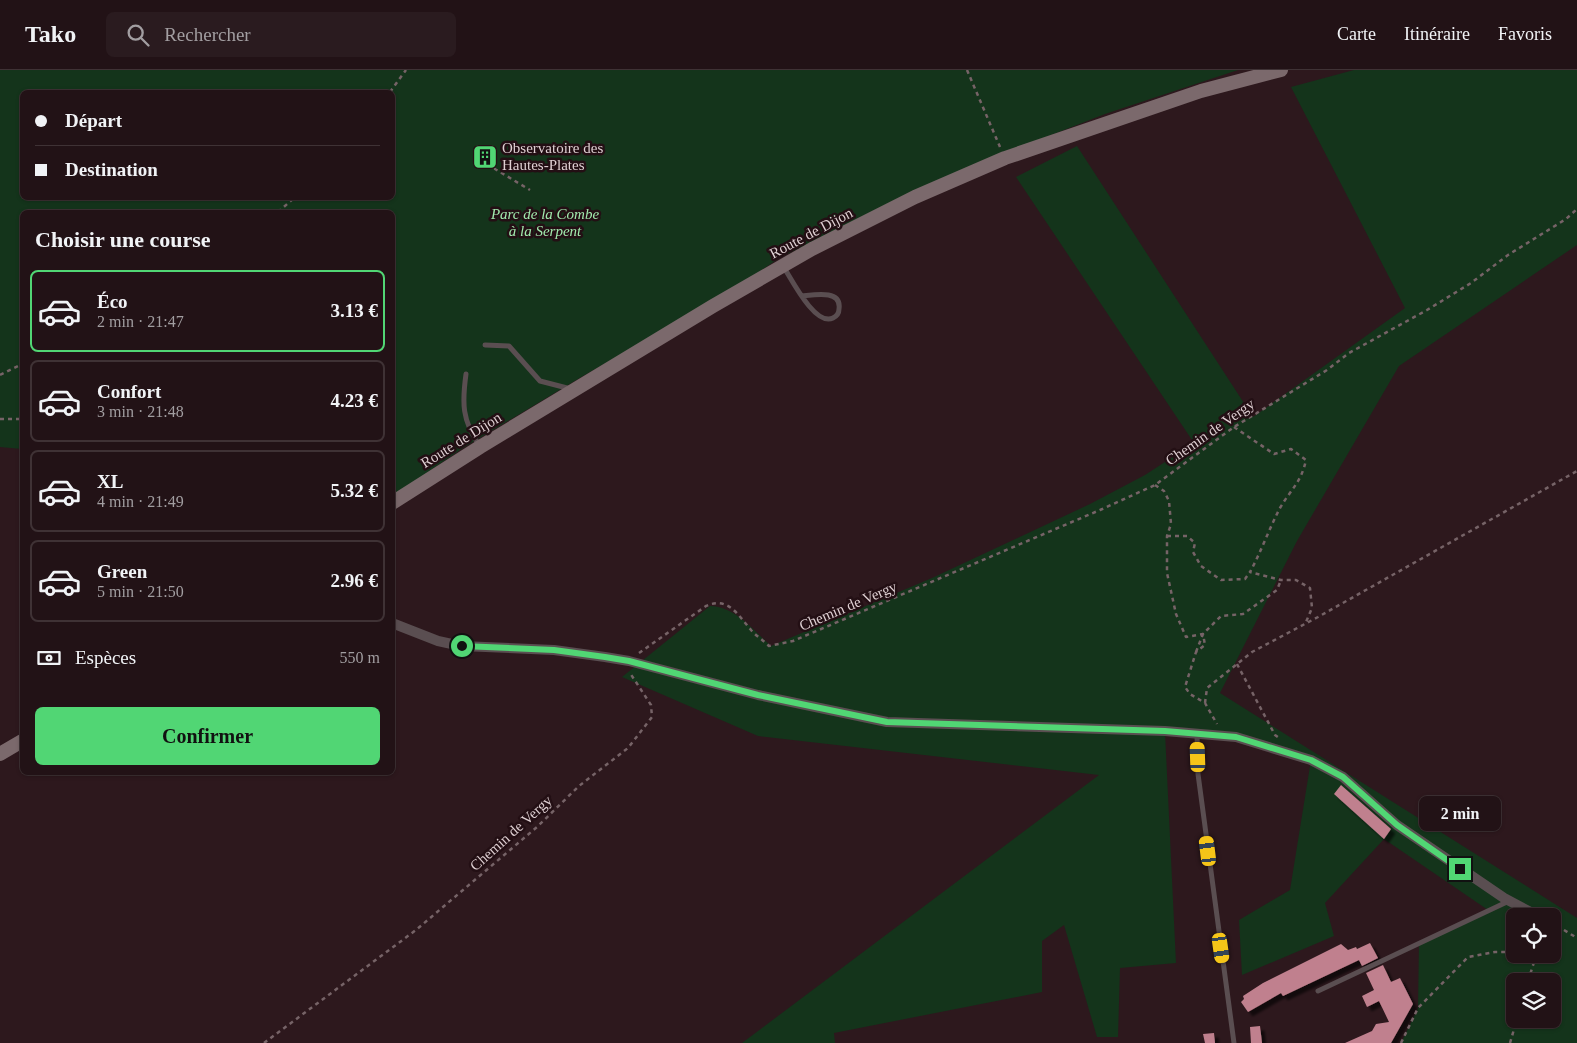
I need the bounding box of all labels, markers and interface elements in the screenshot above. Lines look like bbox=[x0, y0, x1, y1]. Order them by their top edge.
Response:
search box bbox=[106, 12, 456, 57]
text: Tako bbox=[25, 21, 76, 47]
icon: search bbox=[124, 21, 152, 49]
text: Rechercher bbox=[164, 24, 251, 45]
text: Carte bbox=[1337, 24, 1376, 44]
text: Itinéraire bbox=[1404, 24, 1470, 44]
text: Favoris bbox=[1498, 24, 1552, 44]
text: Départ bbox=[65, 110, 122, 131]
place label: Observatoire des Hautes-Plates bbox=[502, 140, 603, 173]
building icon: Observatoire des Hautes-Plates bbox=[472, 144, 498, 170]
text: Destination bbox=[65, 159, 158, 180]
street label: Route de Dijon bbox=[767, 204, 856, 262]
park label: Parc de la Combe à la Serpent bbox=[490, 206, 599, 239]
text: Choisir une course bbox=[35, 227, 211, 252]
icon: car bbox=[37, 289, 82, 334]
text: Éco bbox=[97, 291, 128, 312]
text: 3.13 € bbox=[331, 300, 378, 321]
text: 2 min · 21:47 bbox=[97, 313, 184, 330]
icon: car bbox=[37, 379, 82, 424]
text: Confort bbox=[97, 381, 161, 402]
text: 4.23 € bbox=[331, 390, 378, 411]
street label: Chemin de Vergy bbox=[1163, 395, 1258, 469]
text: 3 min · 21:48 bbox=[97, 403, 184, 420]
street label: Route de Dijon bbox=[418, 409, 505, 471]
icon: car bbox=[37, 469, 82, 514]
text: XL bbox=[97, 471, 123, 492]
text: 5.32 € bbox=[331, 480, 378, 501]
text: 4 min · 21:49 bbox=[97, 493, 184, 510]
icon: car bbox=[37, 559, 82, 604]
text: Green bbox=[97, 561, 147, 582]
text: 2.96 € bbox=[331, 570, 378, 591]
street label: Chemin de Vergy bbox=[797, 578, 900, 634]
text: 5 min · 21:50 bbox=[97, 583, 184, 600]
route start bbox=[451, 635, 473, 657]
icon: cash bbox=[35, 644, 63, 672]
text: Espèces bbox=[75, 647, 136, 668]
text: 550 m bbox=[340, 649, 380, 666]
button: Confirmer bbox=[35, 707, 380, 765]
car bbox=[1189, 742, 1206, 772]
street label: Chemin de Vergy bbox=[467, 792, 556, 874]
callout: 2 min bbox=[1419, 796, 1501, 832]
text: 2 min bbox=[1441, 805, 1479, 822]
car bbox=[1198, 835, 1217, 867]
route end bbox=[1449, 858, 1471, 880]
map controls bbox=[1506, 908, 1561, 1028]
button: locate bbox=[1506, 908, 1561, 963]
car bbox=[1211, 932, 1230, 964]
button: layers bbox=[1506, 973, 1561, 1028]

